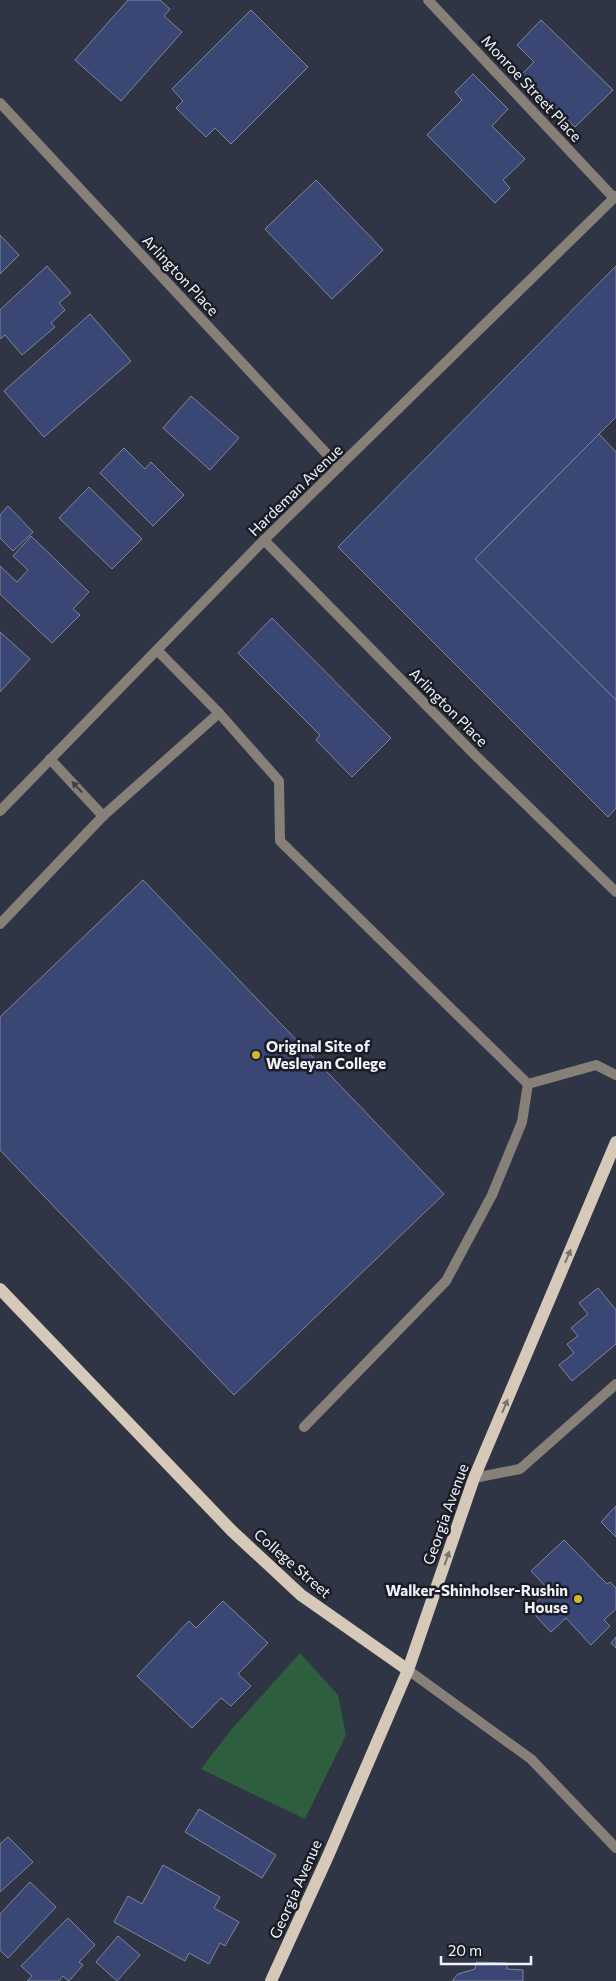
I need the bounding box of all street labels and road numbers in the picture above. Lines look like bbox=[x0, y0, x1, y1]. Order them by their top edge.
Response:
street label: Monroe Street Place bbox=[478, 31, 586, 145]
street label: Arlington Place bbox=[139, 231, 223, 319]
street label: Hardeman Avenue bbox=[244, 440, 346, 539]
street label: Arlington Place bbox=[406, 664, 492, 750]
street label: Georgia Avenue bbox=[418, 1461, 472, 1567]
street label: College Street bbox=[251, 1525, 335, 1601]
street label: Georgia Avenue bbox=[265, 1837, 325, 1941]

